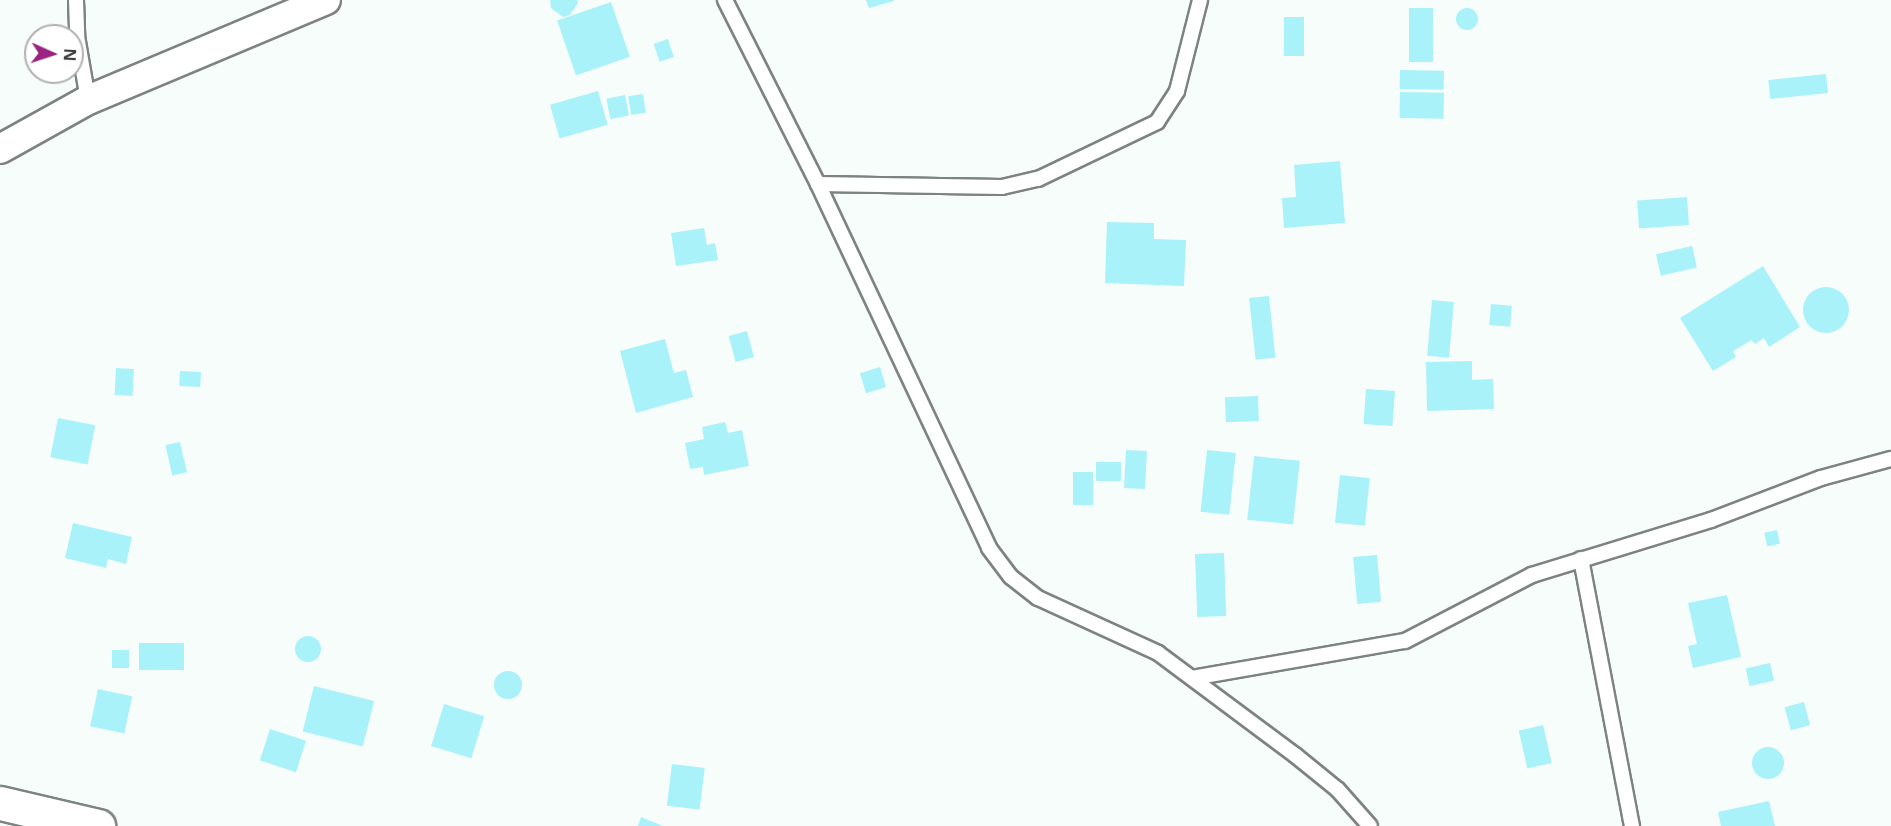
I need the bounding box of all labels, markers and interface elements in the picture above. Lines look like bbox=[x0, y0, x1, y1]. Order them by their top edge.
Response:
north arrow bbox=[24, 24, 84, 84]
text: N bbox=[59, 48, 81, 62]

